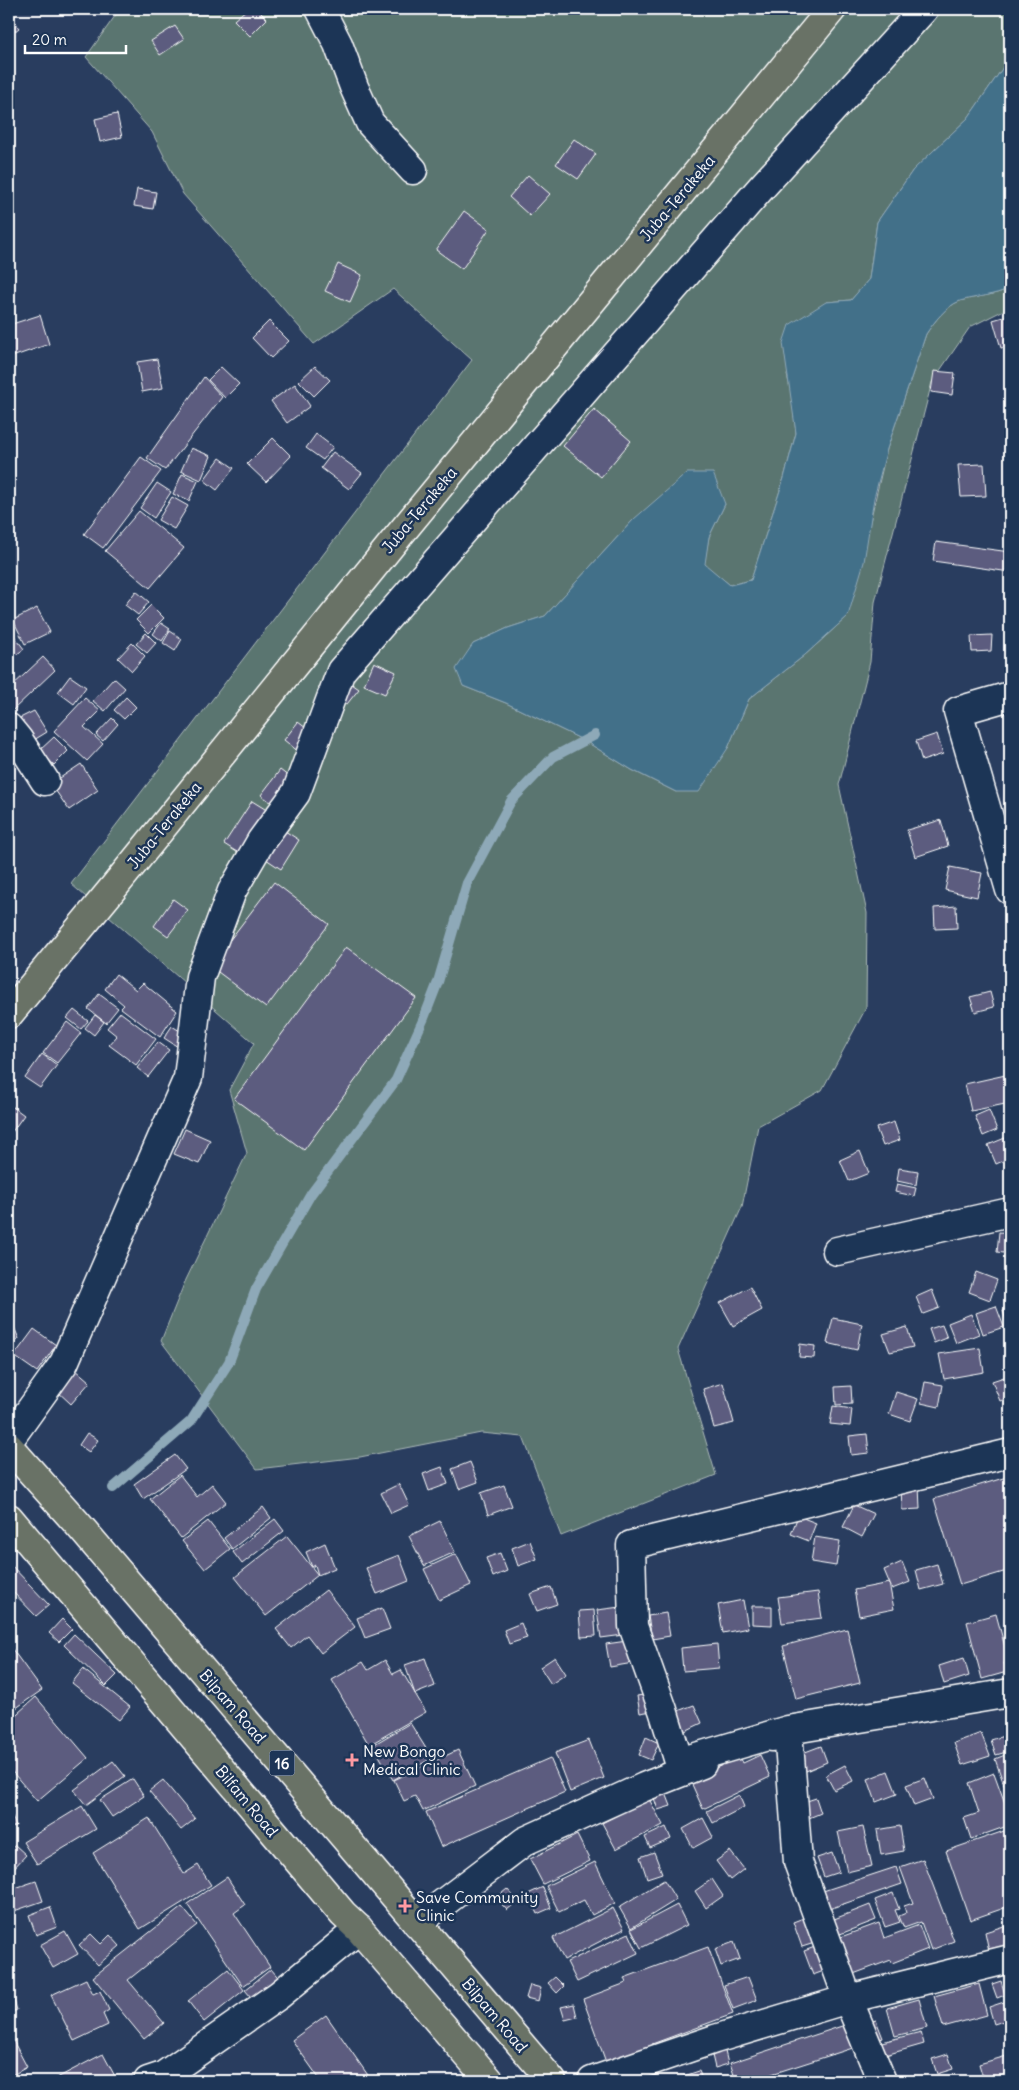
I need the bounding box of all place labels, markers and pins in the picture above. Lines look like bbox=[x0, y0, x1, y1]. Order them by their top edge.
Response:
place label: New Bongo Medical Clinic bbox=[363, 1741, 461, 1779]
marker: New Bongo Medical Clinic bbox=[345, 1753, 359, 1767]
place label: Save Community Clinic bbox=[416, 1887, 538, 1925]
marker: Save Community Clinic bbox=[398, 1899, 412, 1913]

